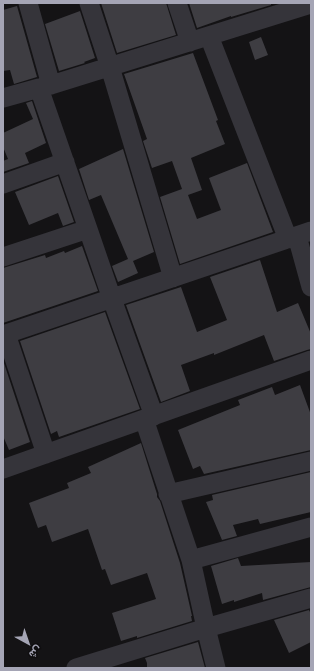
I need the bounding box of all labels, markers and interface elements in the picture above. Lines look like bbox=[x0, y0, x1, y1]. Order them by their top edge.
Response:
north arrow bbox=[8, 623, 48, 663]
text: ش bbox=[26, 643, 45, 662]

